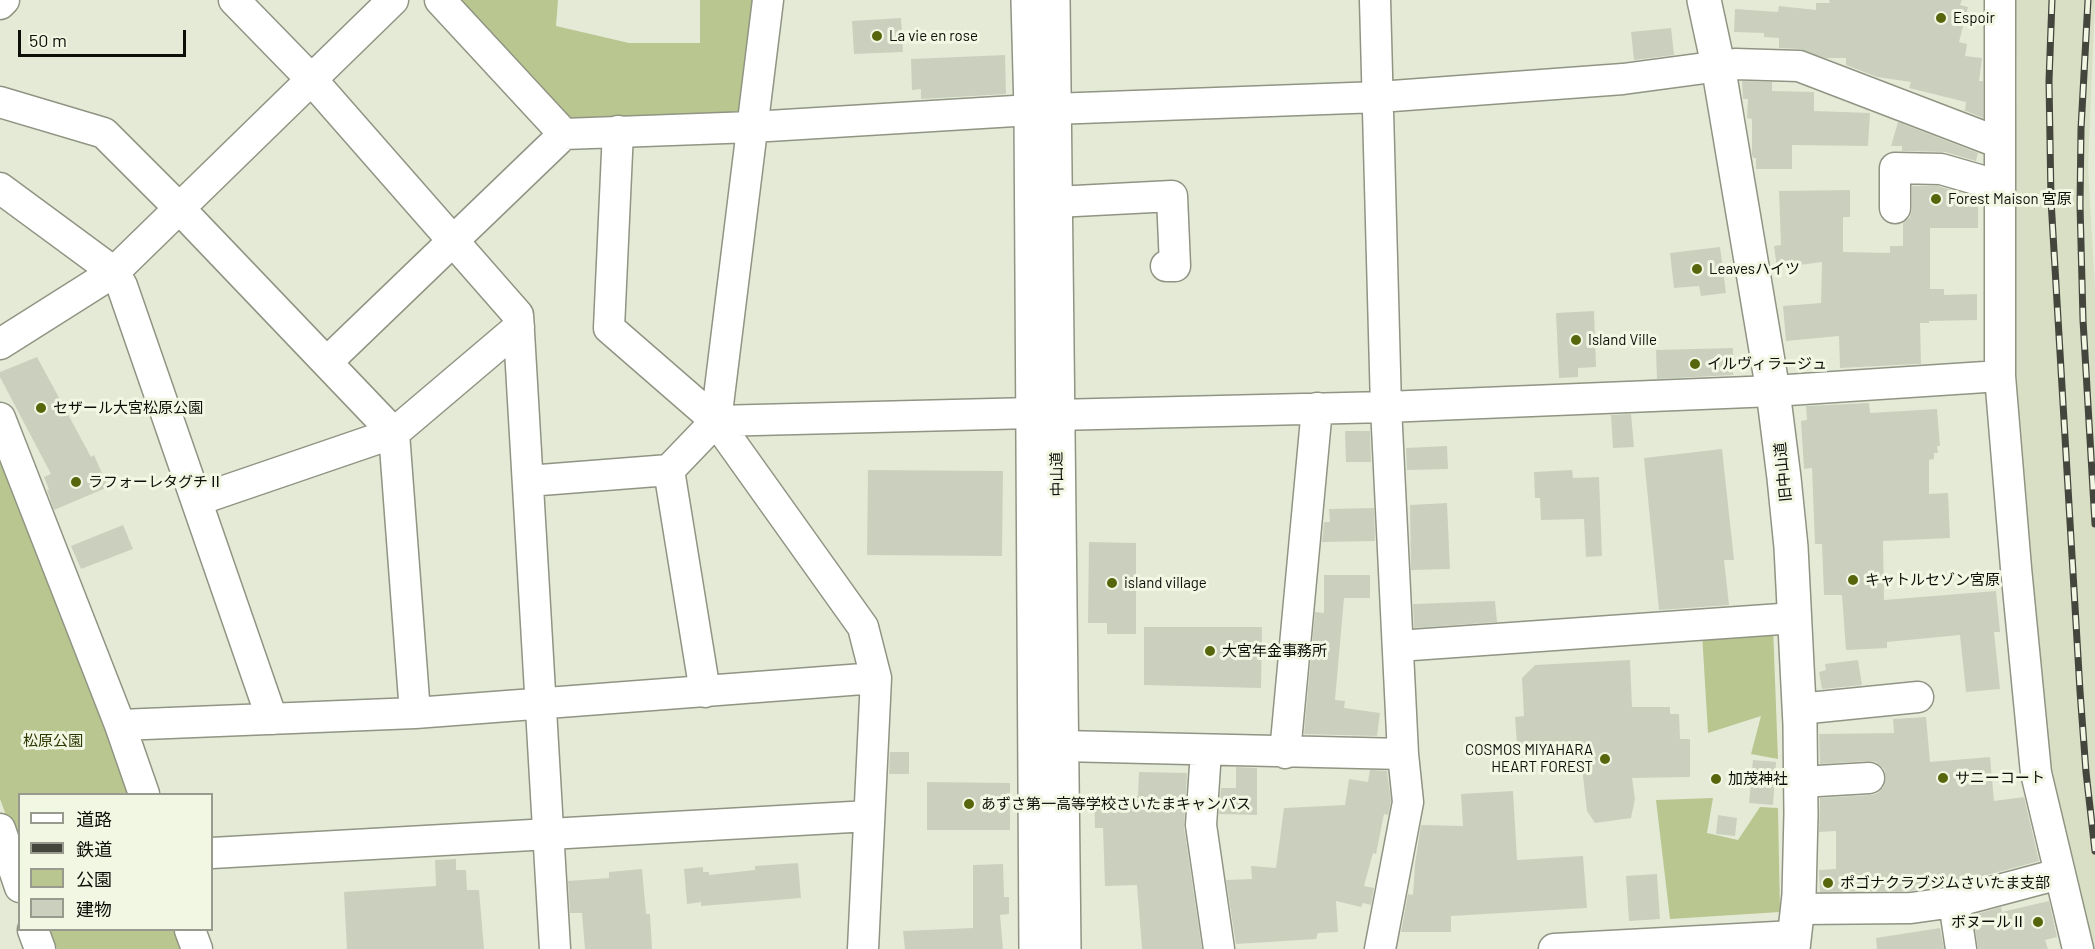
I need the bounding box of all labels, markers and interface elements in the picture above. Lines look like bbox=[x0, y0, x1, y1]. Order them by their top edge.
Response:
place label: Espoir bbox=[1953, 9, 1995, 27]
marker: Espoir bbox=[1934, 11, 1948, 25]
scale bar bbox=[21, 18, 189, 56]
place label: La vie en rose bbox=[889, 27, 978, 45]
text: 50 m bbox=[29, 29, 67, 51]
marker: La vie en rose bbox=[870, 29, 884, 43]
place label: Forest Maison 宮原 bbox=[1948, 190, 2072, 208]
marker: Forest Maison 宮原 bbox=[1929, 192, 1943, 206]
place label: Leavesハイツ bbox=[1709, 260, 1800, 278]
marker: Leavesハイツ bbox=[1690, 262, 1704, 276]
place label: Island Ville bbox=[1588, 331, 1657, 349]
marker: Island Ville bbox=[1569, 333, 1583, 347]
place label: イルヴィラージュ bbox=[1707, 355, 1827, 373]
marker: イルヴィラージュ bbox=[1688, 357, 1702, 371]
place label: セザール大宮松原公園 bbox=[53, 399, 203, 417]
marker: セザール大宮松原公園 bbox=[34, 401, 48, 415]
street label: 旧中山道 bbox=[1771, 441, 1795, 503]
street label: 中山道 bbox=[1048, 451, 1066, 497]
place label: ラフォーレタグチⅡ bbox=[88, 473, 223, 491]
marker: ラフォーレタグチⅡ bbox=[69, 475, 83, 489]
place label: キャトルセゾン宮原 bbox=[1865, 571, 2000, 589]
marker: キャトルセゾン宮原 bbox=[1846, 573, 1860, 587]
place label: island village bbox=[1124, 574, 1207, 592]
marker: island village bbox=[1105, 576, 1119, 590]
place label: 大宮年金事務所 bbox=[1222, 642, 1327, 660]
marker: 大宮年金事務所 bbox=[1203, 644, 1217, 658]
park label: 松原公園 bbox=[23, 732, 83, 750]
place label: COSMOS MIYAHARA HEART FOREST bbox=[1465, 741, 1593, 776]
marker: COSMOS MIYAHARA HEART FOREST bbox=[1598, 752, 1612, 766]
place label: サニーコート bbox=[1955, 769, 2045, 787]
place label: 加茂神社 bbox=[1728, 770, 1788, 788]
marker: サニーコート bbox=[1936, 771, 1950, 785]
marker: 加茂神社 bbox=[1709, 772, 1723, 786]
legend bbox=[18, 793, 213, 931]
place label: あずさ第一高等学校さいたまキャンパス bbox=[981, 795, 1251, 813]
marker: あずさ第一高等学校さいたまキャンパス bbox=[962, 797, 976, 811]
text: 道路 bbox=[76, 808, 112, 830]
text: 鉄道 bbox=[76, 838, 112, 860]
text: 公園 bbox=[76, 868, 112, 890]
place label: ポゴナクラブジムさいたま支部 bbox=[1840, 874, 2050, 892]
marker: ポゴナクラブジムさいたま支部 bbox=[1821, 876, 1835, 890]
text: 建物 bbox=[76, 898, 112, 920]
place label: ボヌールⅡ bbox=[1951, 913, 2026, 931]
marker: ボヌールⅡ bbox=[2031, 915, 2045, 929]

